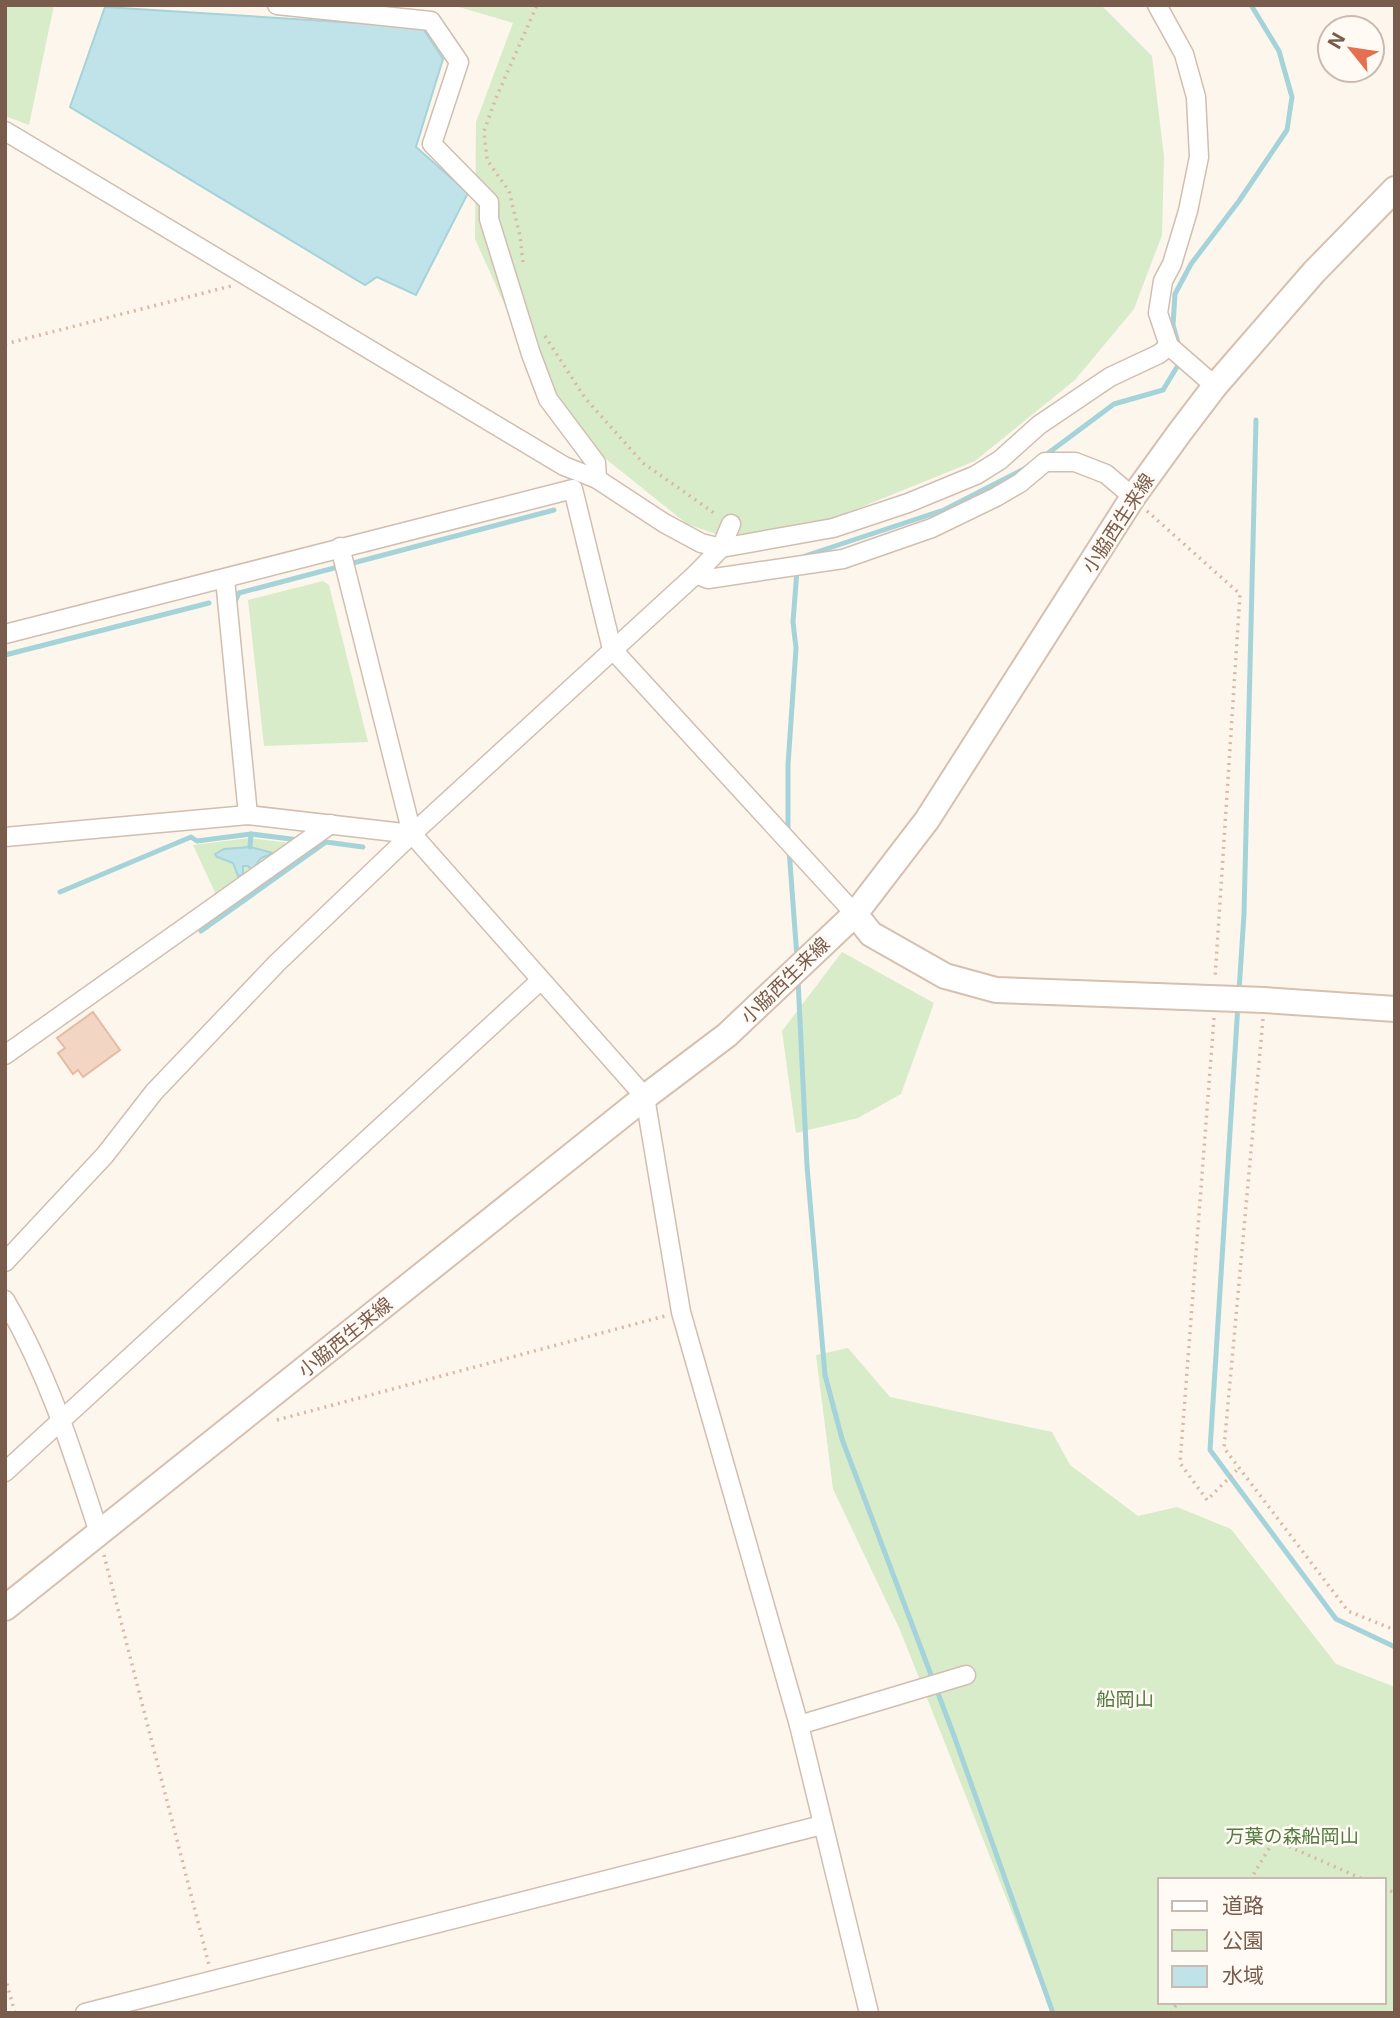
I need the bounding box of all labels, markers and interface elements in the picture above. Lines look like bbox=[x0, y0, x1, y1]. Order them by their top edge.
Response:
north arrow bbox=[1316, 14, 1386, 84]
text: N bbox=[1323, 29, 1350, 53]
street label: 小脇西生来線 bbox=[1078, 469, 1159, 577]
street label: 小脇西生来線 bbox=[736, 932, 834, 1028]
street label: 小脇西生来線 bbox=[294, 1293, 397, 1382]
park label: 船岡山 bbox=[1096, 1688, 1154, 1711]
park label: 万葉の森船岡山 bbox=[1225, 1825, 1359, 1848]
legend bbox=[1158, 1878, 1386, 2004]
text: 道路 bbox=[1222, 1893, 1264, 1918]
text: 公園 bbox=[1222, 1928, 1264, 1953]
text: 水域 bbox=[1222, 1963, 1264, 1988]

